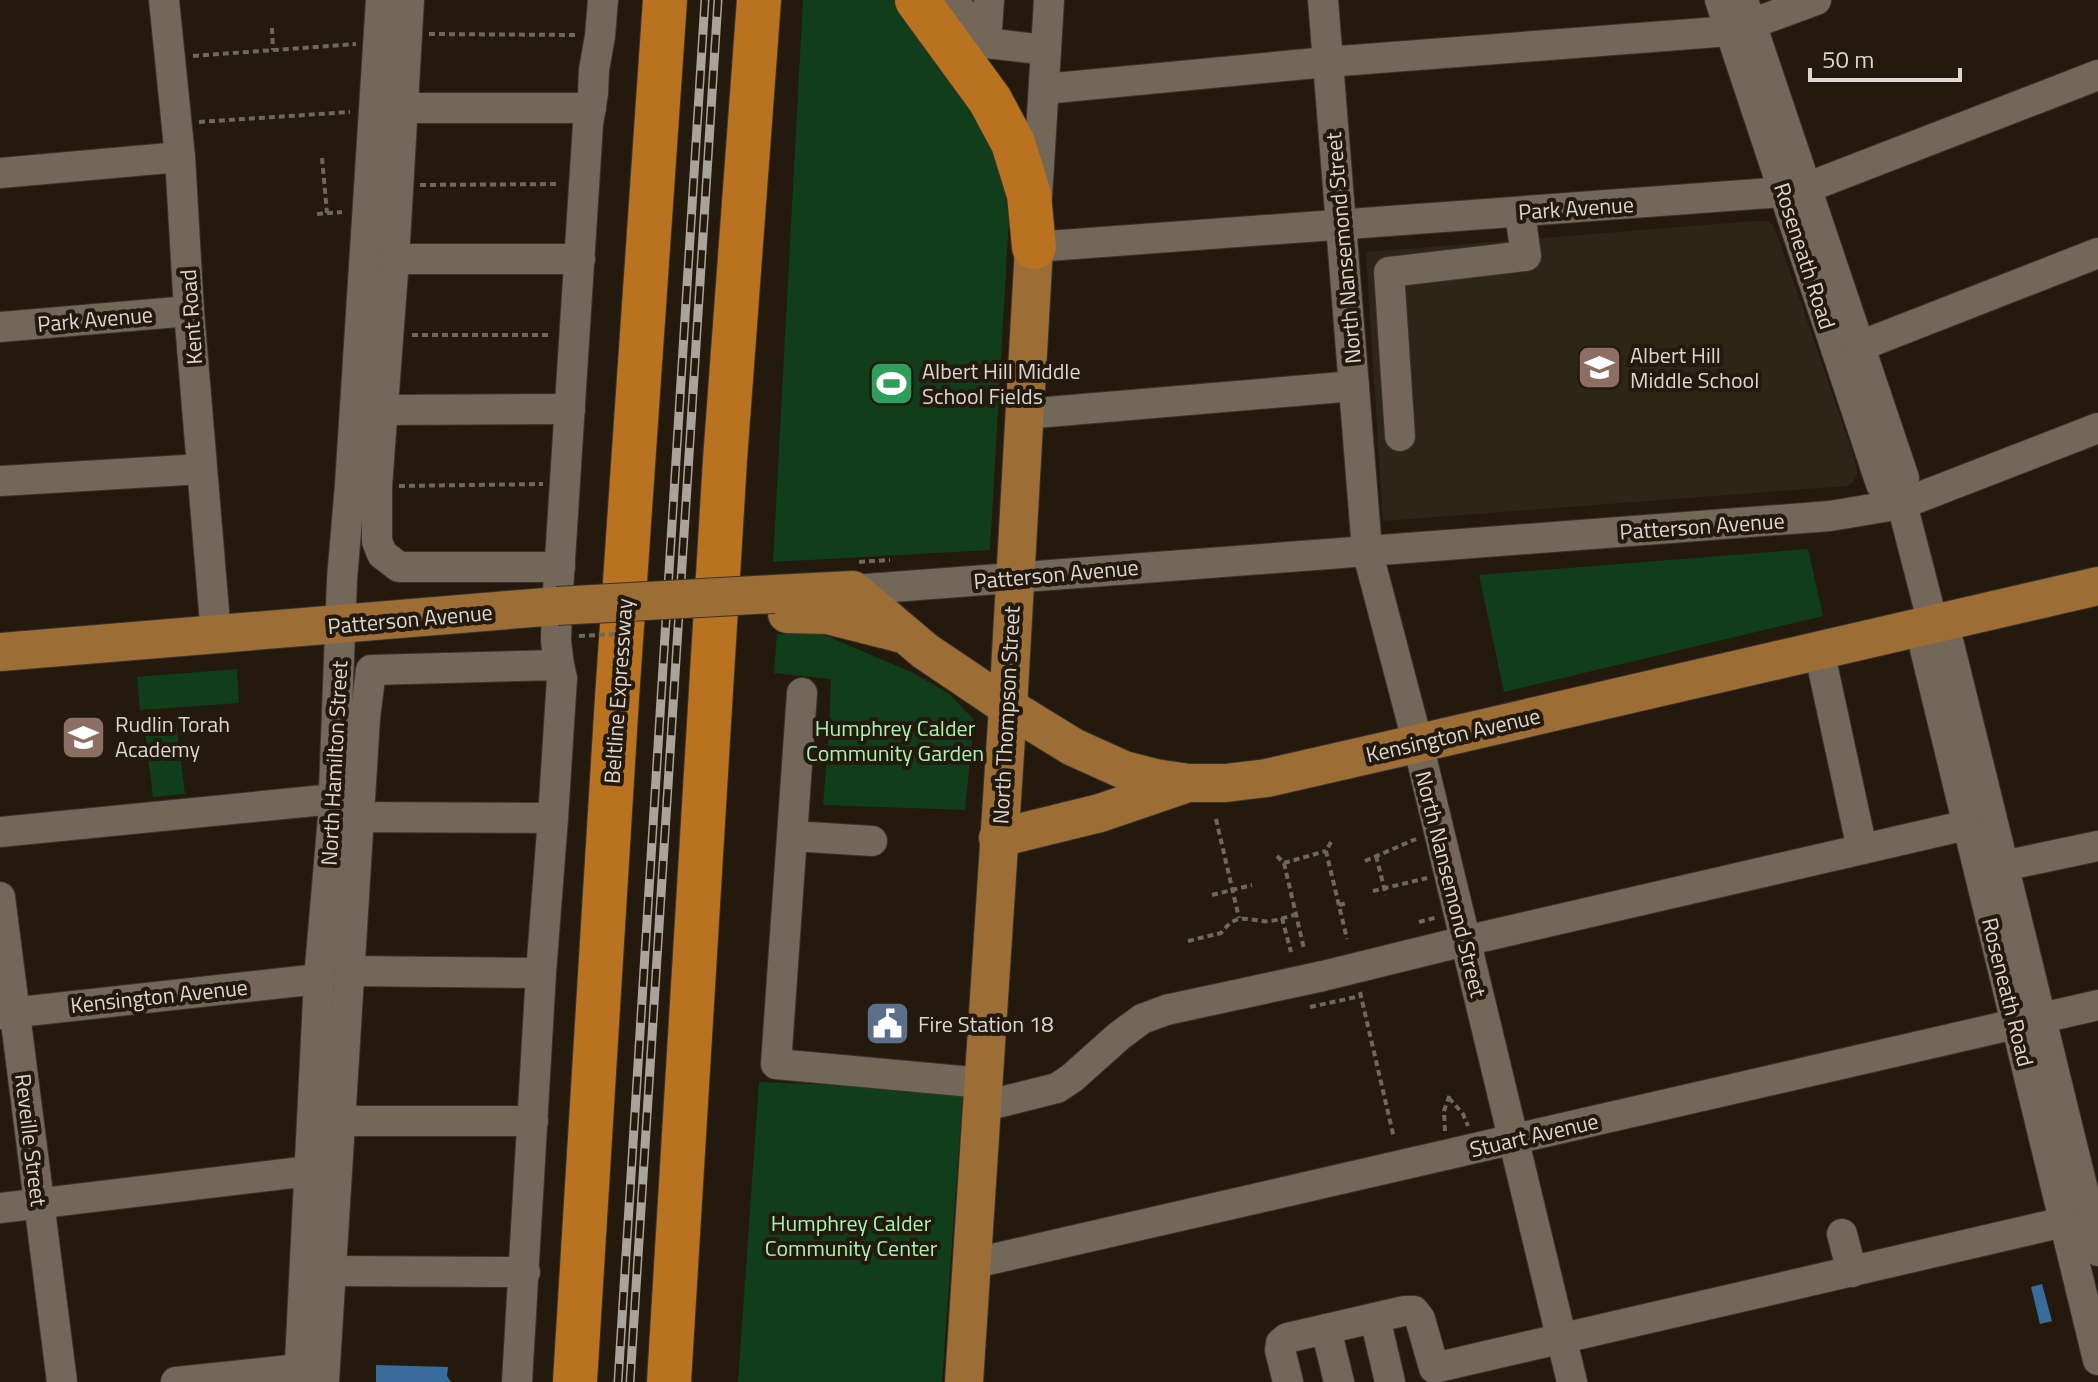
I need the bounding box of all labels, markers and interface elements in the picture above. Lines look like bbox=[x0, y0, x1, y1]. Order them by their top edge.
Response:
scale bar bbox=[1810, 32, 1960, 82]
text: 50 m bbox=[1822, 41, 1874, 77]
street label: North Nansemond Street bbox=[1316, 130, 1370, 365]
street label: Roseneath Road bbox=[1765, 178, 1845, 334]
street label: Park Avenue bbox=[1517, 187, 1635, 229]
street label: Kent Road bbox=[171, 268, 211, 366]
street label: Park Avenue bbox=[36, 297, 154, 341]
place label: Albert Hill Middle School bbox=[1630, 338, 1759, 397]
school or university icon: Albert Hill Middle School bbox=[1575, 344, 1623, 392]
place label: Albert Hill Middle School Fields bbox=[922, 354, 1081, 413]
sports icon: Albert Hill Middle School Fields bbox=[867, 360, 915, 408]
street label: Patterson Avenue bbox=[1618, 503, 1786, 549]
street label: Patterson Avenue bbox=[972, 550, 1140, 598]
street label: Patterson Avenue bbox=[326, 595, 494, 643]
street label: Beltline Expressway bbox=[595, 597, 641, 785]
street label: North Thompson Street bbox=[983, 605, 1029, 825]
street label: North Hamilton Street bbox=[312, 659, 356, 866]
street label: Kensington Avenue bbox=[1362, 698, 1544, 772]
place label: Rudlin Torah Academy bbox=[115, 707, 230, 766]
park label: Humphrey Calder Community Garden bbox=[806, 711, 984, 770]
school or university icon: Rudlin Torah Academy bbox=[60, 713, 108, 761]
street label: North Nansemond Street bbox=[1406, 767, 1496, 1001]
street label: Roseneath Road bbox=[1973, 914, 2043, 1070]
street label: Kensington Avenue bbox=[69, 970, 249, 1022]
public building icon: Fire Station 18 bbox=[863, 1000, 911, 1048]
place label: Fire Station 18 bbox=[918, 1007, 1054, 1041]
street label: Reveille Street bbox=[6, 1072, 56, 1209]
street label: Stuart Avenue bbox=[1466, 1104, 1602, 1166]
park label: Humphrey Calder Community Center bbox=[765, 1206, 938, 1265]

